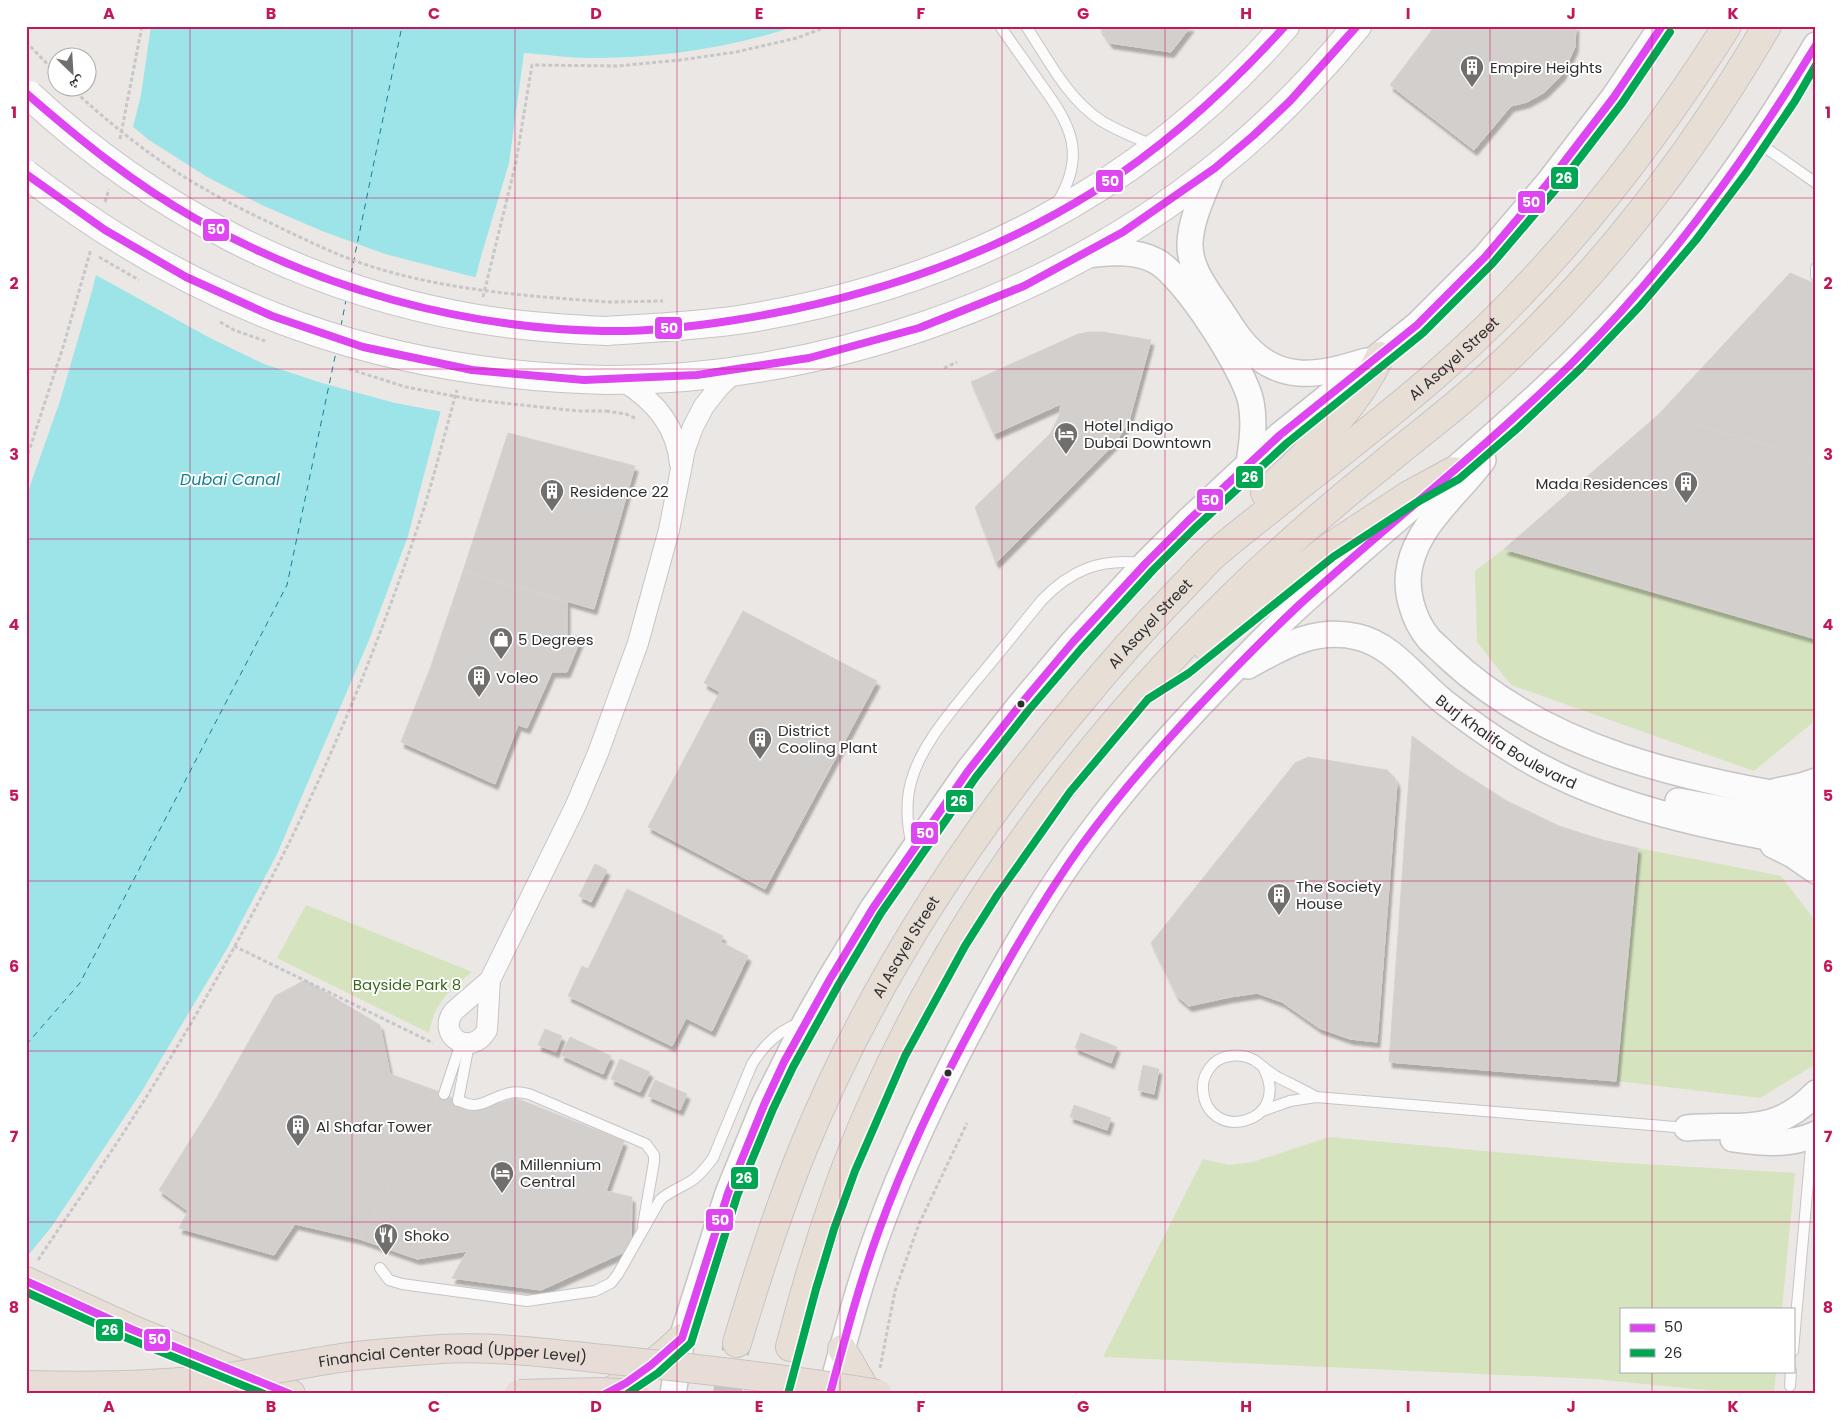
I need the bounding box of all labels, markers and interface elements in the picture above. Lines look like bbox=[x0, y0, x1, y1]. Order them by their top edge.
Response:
text: A bbox=[103, 2, 115, 25]
text: B bbox=[266, 2, 276, 25]
text: C bbox=[428, 2, 440, 25]
text: D bbox=[590, 2, 602, 25]
text: E bbox=[755, 2, 763, 25]
text: F bbox=[917, 2, 926, 25]
text: G bbox=[1077, 2, 1089, 25]
text: H bbox=[1240, 2, 1252, 25]
text: I bbox=[1406, 2, 1410, 25]
text: J bbox=[1566, 2, 1576, 25]
text: K bbox=[1727, 2, 1739, 25]
north arrow bbox=[48, 48, 98, 98]
building icon: Empire Heights bbox=[1459, 54, 1485, 88]
place label: Empire Heights bbox=[1490, 57, 1602, 78]
text: ش bbox=[66, 72, 88, 96]
text: 1 bbox=[11, 101, 17, 124]
text: 1 bbox=[1825, 101, 1831, 124]
line badge: 26 bbox=[1550, 166, 1579, 190]
text: 26 bbox=[1556, 168, 1573, 188]
line badge: 50 bbox=[1095, 169, 1124, 193]
text: 50 bbox=[1101, 171, 1119, 191]
line badge: 50 bbox=[1517, 190, 1546, 214]
text: 50 bbox=[1522, 192, 1540, 212]
line badge: 50 bbox=[202, 218, 230, 242]
text: 50 bbox=[207, 219, 225, 239]
text: 2 bbox=[9, 272, 19, 295]
text: 2 bbox=[1823, 272, 1833, 295]
street label: Al Asayel Street bbox=[1404, 312, 1503, 405]
line badge: 50 bbox=[654, 316, 683, 340]
text: 50 bbox=[660, 318, 678, 338]
place label: Hotel Indigo Dubai Downtown bbox=[1084, 415, 1211, 453]
hotel icon: Hotel Indigo Dubai Downtown bbox=[1053, 421, 1079, 455]
text: 3 bbox=[9, 443, 19, 466]
text: 3 bbox=[1823, 443, 1833, 466]
line badge: 26 bbox=[1235, 465, 1264, 489]
text: 26 bbox=[1242, 467, 1259, 487]
water label: Dubai Canal bbox=[180, 468, 280, 491]
building icon: Mada Residences bbox=[1673, 470, 1699, 504]
place label: Mada Residences bbox=[1535, 473, 1668, 494]
building icon: Residence 22 bbox=[539, 478, 565, 512]
place label: Residence 22 bbox=[570, 481, 669, 502]
line badge: 50 bbox=[1196, 488, 1224, 512]
text: 50 bbox=[1201, 490, 1219, 510]
street label: Al Asayel Street bbox=[1102, 574, 1196, 673]
text: 4 bbox=[9, 613, 20, 636]
text: 4 bbox=[1823, 613, 1834, 636]
shop icon: 5 Degrees bbox=[488, 626, 514, 660]
place label: 5 Degrees bbox=[518, 629, 594, 650]
building icon: Voleo bbox=[466, 664, 492, 698]
place label: Voleo bbox=[496, 667, 538, 688]
street label: Burj Khalifa Boulevard bbox=[1432, 689, 1580, 793]
unlabelled marker bbox=[1016, 699, 1026, 709]
place label: District Cooling Plant bbox=[778, 720, 877, 758]
building icon: District Cooling Plant bbox=[747, 726, 773, 760]
text: 5 bbox=[9, 784, 19, 807]
text: 5 bbox=[1823, 784, 1833, 807]
line badge: 26 bbox=[945, 789, 974, 813]
text: 26 bbox=[951, 791, 968, 811]
line badge: 50 bbox=[910, 821, 939, 845]
text: 50 bbox=[916, 823, 934, 843]
place label: The Society House bbox=[1296, 876, 1382, 914]
building icon: The Society House bbox=[1266, 882, 1292, 916]
street label: Al Asayel Street bbox=[867, 891, 944, 1001]
text: 6 bbox=[9, 955, 19, 978]
text: 6 bbox=[1823, 955, 1833, 978]
park label: Bayside Park 8 bbox=[353, 974, 461, 995]
unlabelled marker bbox=[943, 1068, 953, 1078]
building icon: Al Shafar Tower bbox=[285, 1113, 311, 1147]
place label: Al Shafar Tower bbox=[316, 1116, 432, 1137]
text: 7 bbox=[10, 1125, 19, 1148]
text: 7 bbox=[1824, 1125, 1833, 1148]
place label: Millennium Central bbox=[520, 1154, 601, 1192]
hotel icon: Millennium Central bbox=[489, 1160, 515, 1194]
line badge: 26 bbox=[730, 1166, 759, 1190]
text: 26 bbox=[736, 1168, 753, 1188]
line badge: 50 bbox=[705, 1208, 734, 1232]
text: 50 bbox=[711, 1210, 729, 1230]
restaurant icon: Shoko bbox=[373, 1222, 399, 1256]
place label: Shoko bbox=[404, 1225, 449, 1246]
text: 8 bbox=[9, 1296, 19, 1319]
text: 8 bbox=[1823, 1296, 1833, 1319]
legend bbox=[1620, 1308, 1794, 1372]
text: 50 bbox=[1664, 1316, 1683, 1337]
line badge: 26 bbox=[95, 1318, 124, 1342]
text: 26 bbox=[102, 1320, 119, 1340]
line badge: 50 bbox=[143, 1328, 171, 1352]
text: 50 bbox=[148, 1329, 166, 1349]
street label: Financial Center Road (Upper Level) bbox=[317, 1338, 588, 1372]
text: 26 bbox=[1664, 1342, 1682, 1363]
text: A bbox=[103, 1395, 115, 1418]
text: B bbox=[266, 1395, 276, 1418]
text: C bbox=[428, 1395, 440, 1418]
text: D bbox=[590, 1395, 602, 1418]
text: E bbox=[755, 1395, 763, 1418]
text: F bbox=[917, 1395, 926, 1418]
text: G bbox=[1077, 1395, 1089, 1418]
text: H bbox=[1240, 1395, 1252, 1418]
text: I bbox=[1406, 1395, 1410, 1418]
text: J bbox=[1566, 1395, 1576, 1418]
text: K bbox=[1727, 1395, 1739, 1418]

